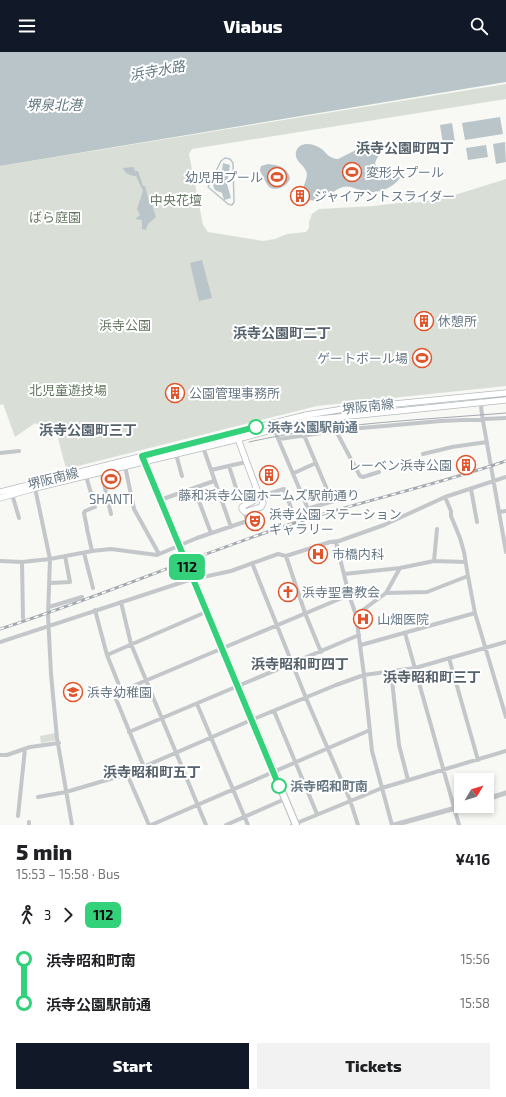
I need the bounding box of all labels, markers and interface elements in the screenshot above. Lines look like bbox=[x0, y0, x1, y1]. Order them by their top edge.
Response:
icon: menu bbox=[16, 15, 38, 37]
text: Viabus bbox=[223, 15, 283, 37]
icon: search bbox=[468, 15, 490, 37]
water label: 浜寺水路 bbox=[128, 57, 187, 83]
water label: 堺泉北港 bbox=[26, 96, 84, 113]
district label: 浜寺公園町四丁 bbox=[356, 139, 454, 156]
sports icon: 変形大プール bbox=[341, 161, 363, 183]
place label: 変形大プール bbox=[366, 164, 444, 180]
sports icon: 幼児用プール bbox=[266, 166, 288, 188]
place label: 幼児用プール bbox=[185, 169, 263, 185]
building icon: ジャイアントスライダー bbox=[289, 185, 311, 207]
place label: ジャイアントスライダー bbox=[314, 188, 455, 204]
park label: 中央花壇 bbox=[150, 192, 202, 208]
park label: ばら庭園 bbox=[29, 209, 81, 225]
building icon: 休憩所 bbox=[413, 310, 435, 332]
place label: 休憩所 bbox=[438, 313, 477, 329]
park label: 浜寺公園 bbox=[99, 317, 151, 333]
district label: 浜寺公園町二丁 bbox=[233, 324, 331, 341]
sports icon: ゲートボール場 bbox=[411, 347, 433, 369]
place label: ゲートボール場 bbox=[317, 350, 408, 366]
park label: 北児童遊技場 bbox=[29, 382, 107, 398]
building icon: 公園管理事務所 bbox=[164, 382, 186, 404]
place label: 公園管理事務所 bbox=[189, 385, 280, 401]
street label: 堺阪南線 bbox=[341, 395, 395, 417]
marker: 浜寺公園駅前通 bbox=[248, 419, 264, 435]
place label: 浜寺公園駅前通 bbox=[267, 419, 358, 435]
district label: 浜寺公園町三丁 bbox=[39, 421, 137, 438]
building icon: レーベン浜寺公園 bbox=[455, 454, 477, 476]
place label: レーベン浜寺公園 bbox=[348, 457, 452, 473]
street label: 堺阪南線 bbox=[26, 464, 80, 492]
building icon: 藤和浜寺公園ホームズ駅前通り bbox=[258, 464, 280, 486]
sports icon: SHANTI bbox=[100, 468, 122, 490]
place label: 藤和浜寺公園ホームズ駅前通り bbox=[178, 487, 360, 503]
place label: SHANTI bbox=[89, 491, 133, 507]
place label: 浜寺公園 ステーション ギャラリー bbox=[269, 506, 402, 537]
theatre icon: 浜寺公園 ステーション ギャラリー bbox=[244, 510, 266, 532]
hospital icon: 市橋内科 bbox=[307, 543, 329, 565]
place label: 市橋内科 bbox=[332, 546, 384, 562]
line badge: 112 bbox=[164, 554, 210, 580]
text: 112 bbox=[177, 558, 197, 575]
church icon: 浜寺聖書教会 bbox=[277, 581, 299, 603]
place label: 浜寺聖書教会 bbox=[302, 584, 380, 600]
hospital icon: 山畑医院 bbox=[352, 608, 374, 630]
place label: 山畑医院 bbox=[377, 611, 429, 627]
district label: 浜寺昭和町四丁 bbox=[251, 655, 349, 672]
district label: 浜寺昭和町三丁 bbox=[383, 668, 481, 685]
school or university icon: 浜寺幼稚園 bbox=[62, 681, 84, 703]
place label: 浜寺幼稚園 bbox=[87, 684, 152, 700]
district label: 浜寺昭和町五丁 bbox=[103, 763, 201, 780]
north arrow bbox=[454, 773, 494, 813]
map controls bbox=[454, 773, 494, 813]
marker: 浜寺昭和町南 bbox=[271, 778, 287, 794]
place label: 浜寺昭和町南 bbox=[290, 778, 368, 794]
text: 5 min bbox=[16, 838, 72, 864]
text: ¥416 bbox=[455, 850, 490, 868]
text: 15:53 – 15:58 · Bus bbox=[16, 866, 120, 882]
icon: walk bbox=[16, 904, 38, 926]
icon: forward bbox=[57, 904, 79, 926]
text: 112 bbox=[93, 906, 113, 923]
text: 3 bbox=[44, 907, 51, 923]
text: 浜寺昭和町南 bbox=[46, 951, 136, 969]
text: 15:56 bbox=[460, 951, 490, 967]
text: 浜寺公園駅前通 bbox=[46, 995, 151, 1013]
text: 15:58 bbox=[460, 995, 490, 1011]
button: Start bbox=[16, 1043, 249, 1089]
button: Tickets bbox=[257, 1043, 490, 1089]

